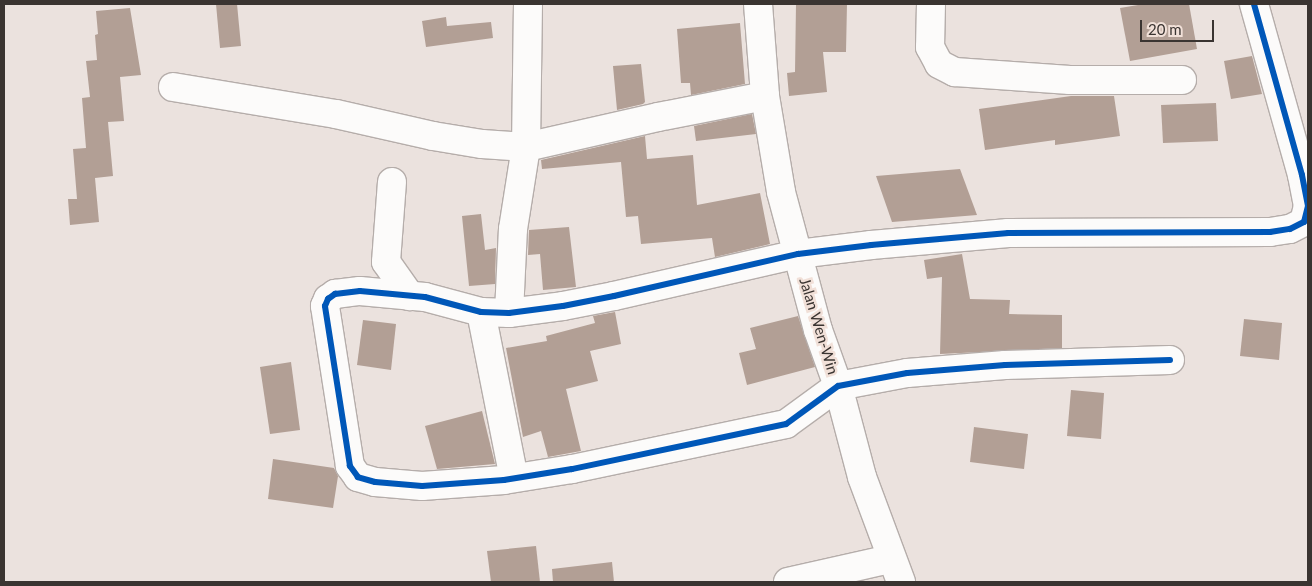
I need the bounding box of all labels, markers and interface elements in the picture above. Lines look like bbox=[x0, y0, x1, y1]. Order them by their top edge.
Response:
scale bar bbox=[1142, 10, 1216, 42]
text: 20 m bbox=[1148, 20, 1182, 38]
street label: Jalan Wen-Win bbox=[796, 275, 842, 377]

